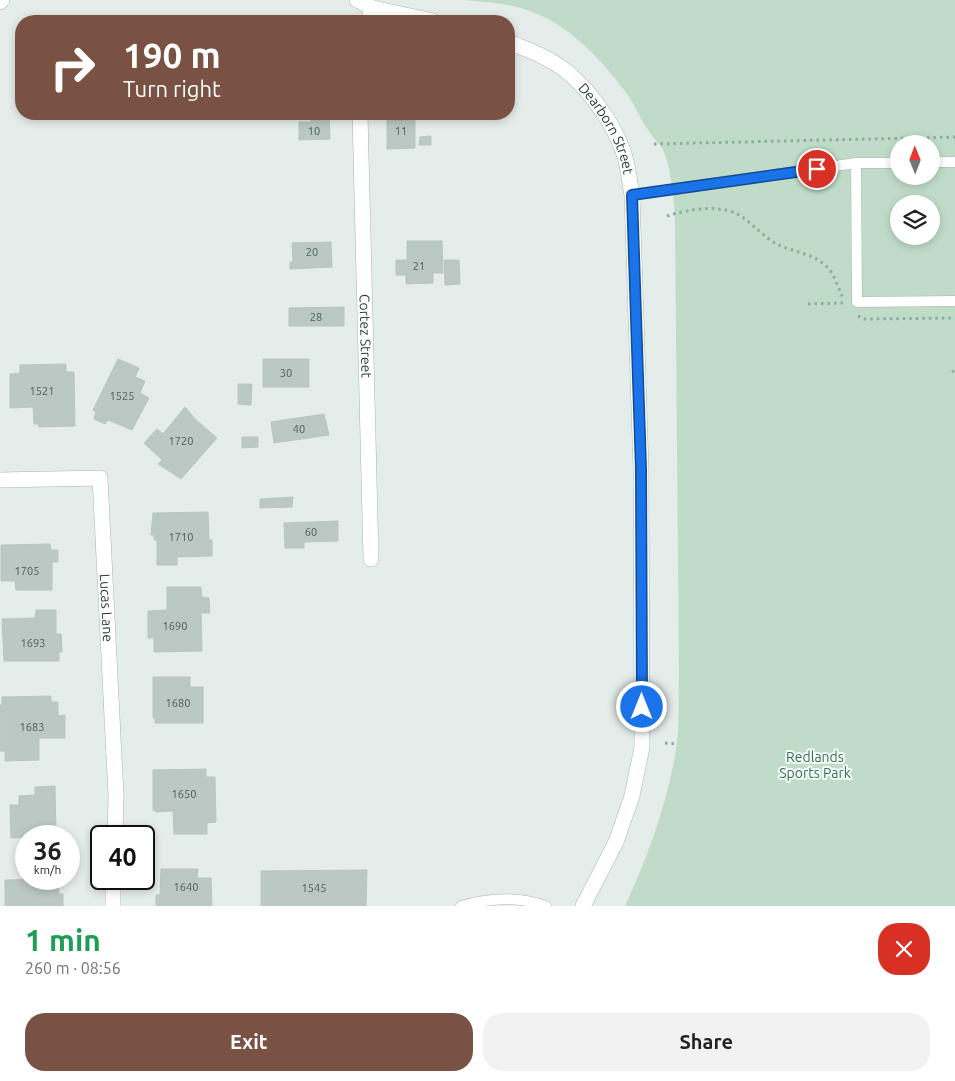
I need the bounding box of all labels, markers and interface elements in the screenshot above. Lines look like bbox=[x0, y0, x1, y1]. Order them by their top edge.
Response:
icon: right bbox=[40, 35, 105, 100]
text: 190 m bbox=[123, 35, 221, 75]
text: Turn right bbox=[123, 76, 221, 101]
street label: Dearborn Street bbox=[575, 80, 637, 176]
house number: 10 bbox=[308, 125, 320, 137]
house number: 11 bbox=[395, 125, 407, 137]
north arrow bbox=[890, 135, 940, 185]
map controls bbox=[890, 135, 940, 245]
pin bbox=[796, 148, 838, 190]
icon: arrive bbox=[803, 155, 831, 183]
button: layers bbox=[890, 195, 940, 245]
house number: 20 bbox=[306, 246, 318, 258]
house number: 21 bbox=[413, 260, 425, 272]
street label: Cortez Street bbox=[356, 294, 375, 379]
house number: 28 bbox=[310, 311, 322, 323]
house number: 30 bbox=[280, 367, 292, 379]
house number: 1521 bbox=[30, 385, 54, 397]
house number: 1525 bbox=[110, 390, 134, 402]
house number: 40 bbox=[293, 423, 305, 435]
house number: 1720 bbox=[169, 435, 193, 447]
house number: 60 bbox=[305, 526, 317, 538]
house number: 1710 bbox=[169, 531, 193, 543]
house number: 1705 bbox=[15, 565, 39, 577]
street label: Lucas Lane bbox=[97, 573, 116, 642]
house number: 1690 bbox=[163, 620, 187, 632]
house number: 1693 bbox=[21, 637, 45, 649]
position arrow bbox=[615, 680, 667, 732]
house number: 1680 bbox=[166, 697, 190, 709]
house number: 1683 bbox=[20, 721, 44, 733]
park label: Redlands Sports Park bbox=[779, 749, 851, 781]
house number: 1650 bbox=[172, 788, 196, 800]
speed limit sign: 40 bbox=[90, 825, 155, 890]
text: 36 bbox=[33, 837, 62, 865]
text: km/h bbox=[34, 863, 61, 876]
house number: 1640 bbox=[174, 881, 198, 893]
house number: 1545 bbox=[302, 882, 326, 894]
text: 1 min bbox=[25, 923, 101, 957]
button: close bbox=[878, 923, 930, 975]
text: 260 m · 08:56 bbox=[25, 959, 121, 977]
button: Exit bbox=[25, 1013, 473, 1071]
button: Share bbox=[483, 1013, 930, 1071]

